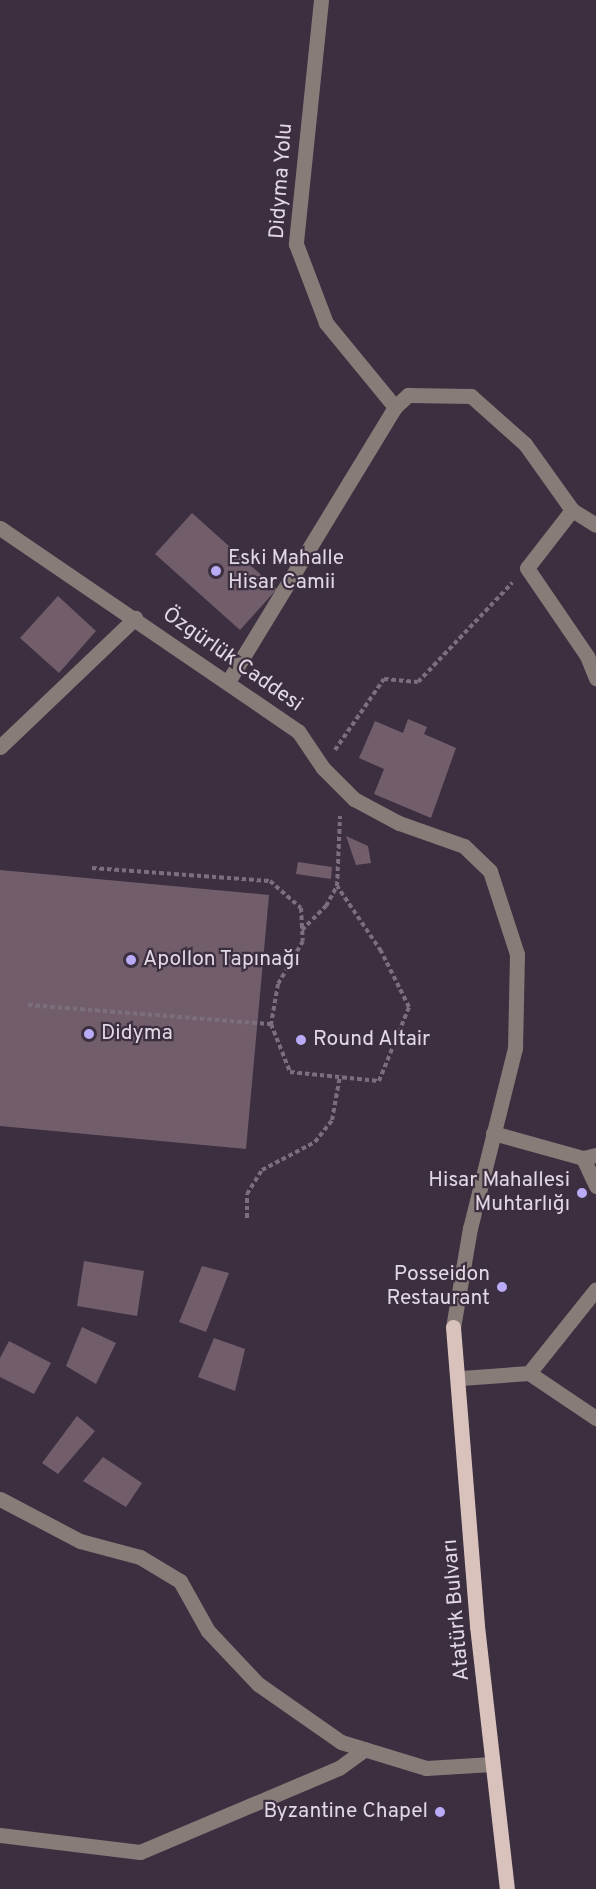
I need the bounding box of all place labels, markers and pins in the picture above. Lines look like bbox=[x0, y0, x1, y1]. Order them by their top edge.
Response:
place label: Eski Mahalle Hisar Camii bbox=[228, 546, 344, 596]
marker: Eski Mahalle Hisar Camii bbox=[209, 564, 223, 578]
place label: Apollon Tapınağı bbox=[143, 947, 301, 973]
marker: Apollon Tapınağı bbox=[124, 953, 138, 967]
place label: Didyma bbox=[101, 1021, 173, 1047]
marker: Didyma bbox=[82, 1027, 96, 1041]
place label: Round Altair bbox=[313, 1027, 431, 1053]
marker: Round Altair bbox=[294, 1033, 308, 1047]
place label: Hisar Mahallesi Muhtarlığı bbox=[428, 1168, 570, 1218]
marker: Hisar Mahallesi Muhtarlığı bbox=[575, 1186, 589, 1200]
place label: Posseidon Restaurant bbox=[387, 1262, 490, 1312]
marker: Posseidon Restaurant bbox=[495, 1280, 509, 1294]
place label: Byzantine Chapel bbox=[263, 1799, 428, 1825]
marker: Byzantine Chapel bbox=[433, 1805, 447, 1819]

